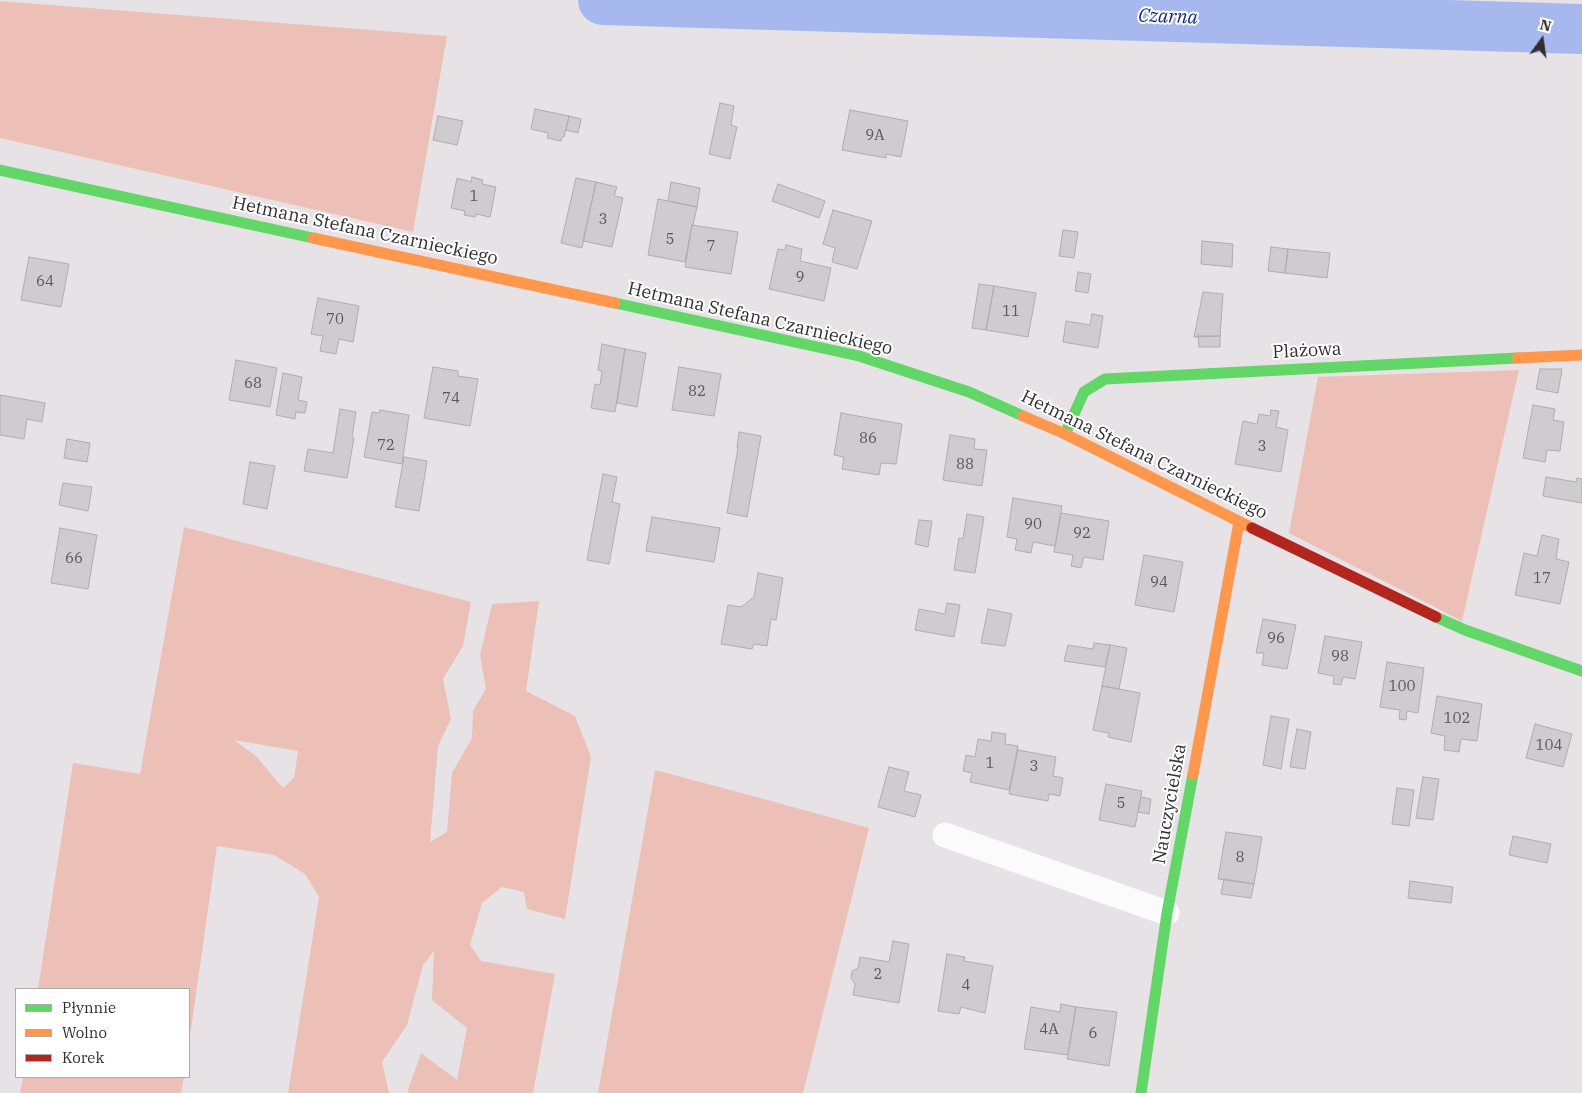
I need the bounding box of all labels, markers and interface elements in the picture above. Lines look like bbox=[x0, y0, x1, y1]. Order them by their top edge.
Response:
water label: Czarna bbox=[1138, 5, 1198, 29]
north arrow bbox=[1517, 15, 1567, 65]
text: N bbox=[1538, 15, 1553, 36]
house number: 9A bbox=[865, 127, 885, 145]
house number: 1 bbox=[470, 188, 478, 206]
street label: Hetmana Stefana Czarnieckiego bbox=[230, 192, 500, 270]
house number: 3 bbox=[599, 211, 607, 229]
house number: 5 bbox=[666, 231, 674, 249]
house number: 7 bbox=[707, 238, 715, 256]
house number: 9 bbox=[796, 269, 804, 287]
house number: 64 bbox=[36, 273, 54, 291]
street label: Hetmana Stefana Czarnieckiego bbox=[625, 278, 895, 360]
house number: 11 bbox=[1002, 303, 1020, 321]
house number: 70 bbox=[326, 311, 344, 329]
street label: Plażowa bbox=[1272, 338, 1342, 364]
house number: 68 bbox=[244, 375, 262, 393]
house number: 82 bbox=[688, 383, 706, 401]
street label: Hetmana Stefana Czarnieckiego bbox=[1017, 386, 1271, 524]
house number: 74 bbox=[442, 390, 460, 408]
house number: 86 bbox=[859, 430, 877, 448]
house number: 72 bbox=[377, 437, 395, 455]
house number: 3 bbox=[1258, 438, 1266, 456]
house number: 88 bbox=[956, 456, 974, 474]
house number: 90 bbox=[1024, 516, 1042, 534]
house number: 92 bbox=[1073, 525, 1091, 543]
house number: 66 bbox=[65, 550, 83, 568]
house number: 17 bbox=[1533, 570, 1551, 588]
house number: 94 bbox=[1150, 574, 1168, 592]
house number: 96 bbox=[1267, 630, 1285, 648]
house number: 98 bbox=[1331, 648, 1349, 666]
house number: 100 bbox=[1389, 678, 1415, 696]
house number: 102 bbox=[1444, 710, 1470, 728]
house number: 104 bbox=[1536, 737, 1562, 755]
street label: Nauczycielska bbox=[1149, 742, 1191, 866]
house number: 1 bbox=[986, 755, 994, 773]
house number: 3 bbox=[1030, 758, 1038, 776]
house number: 5 bbox=[1117, 795, 1125, 813]
house number: 8 bbox=[1236, 849, 1244, 867]
house number: 2 bbox=[874, 966, 882, 984]
house number: 4 bbox=[962, 977, 970, 995]
legend bbox=[15, 988, 190, 1078]
text: Płynnie bbox=[62, 998, 116, 1017]
house number: 4A bbox=[1039, 1021, 1059, 1039]
text: Wolno bbox=[62, 1023, 107, 1042]
house number: 6 bbox=[1089, 1025, 1097, 1043]
text: Korek bbox=[62, 1048, 104, 1067]

